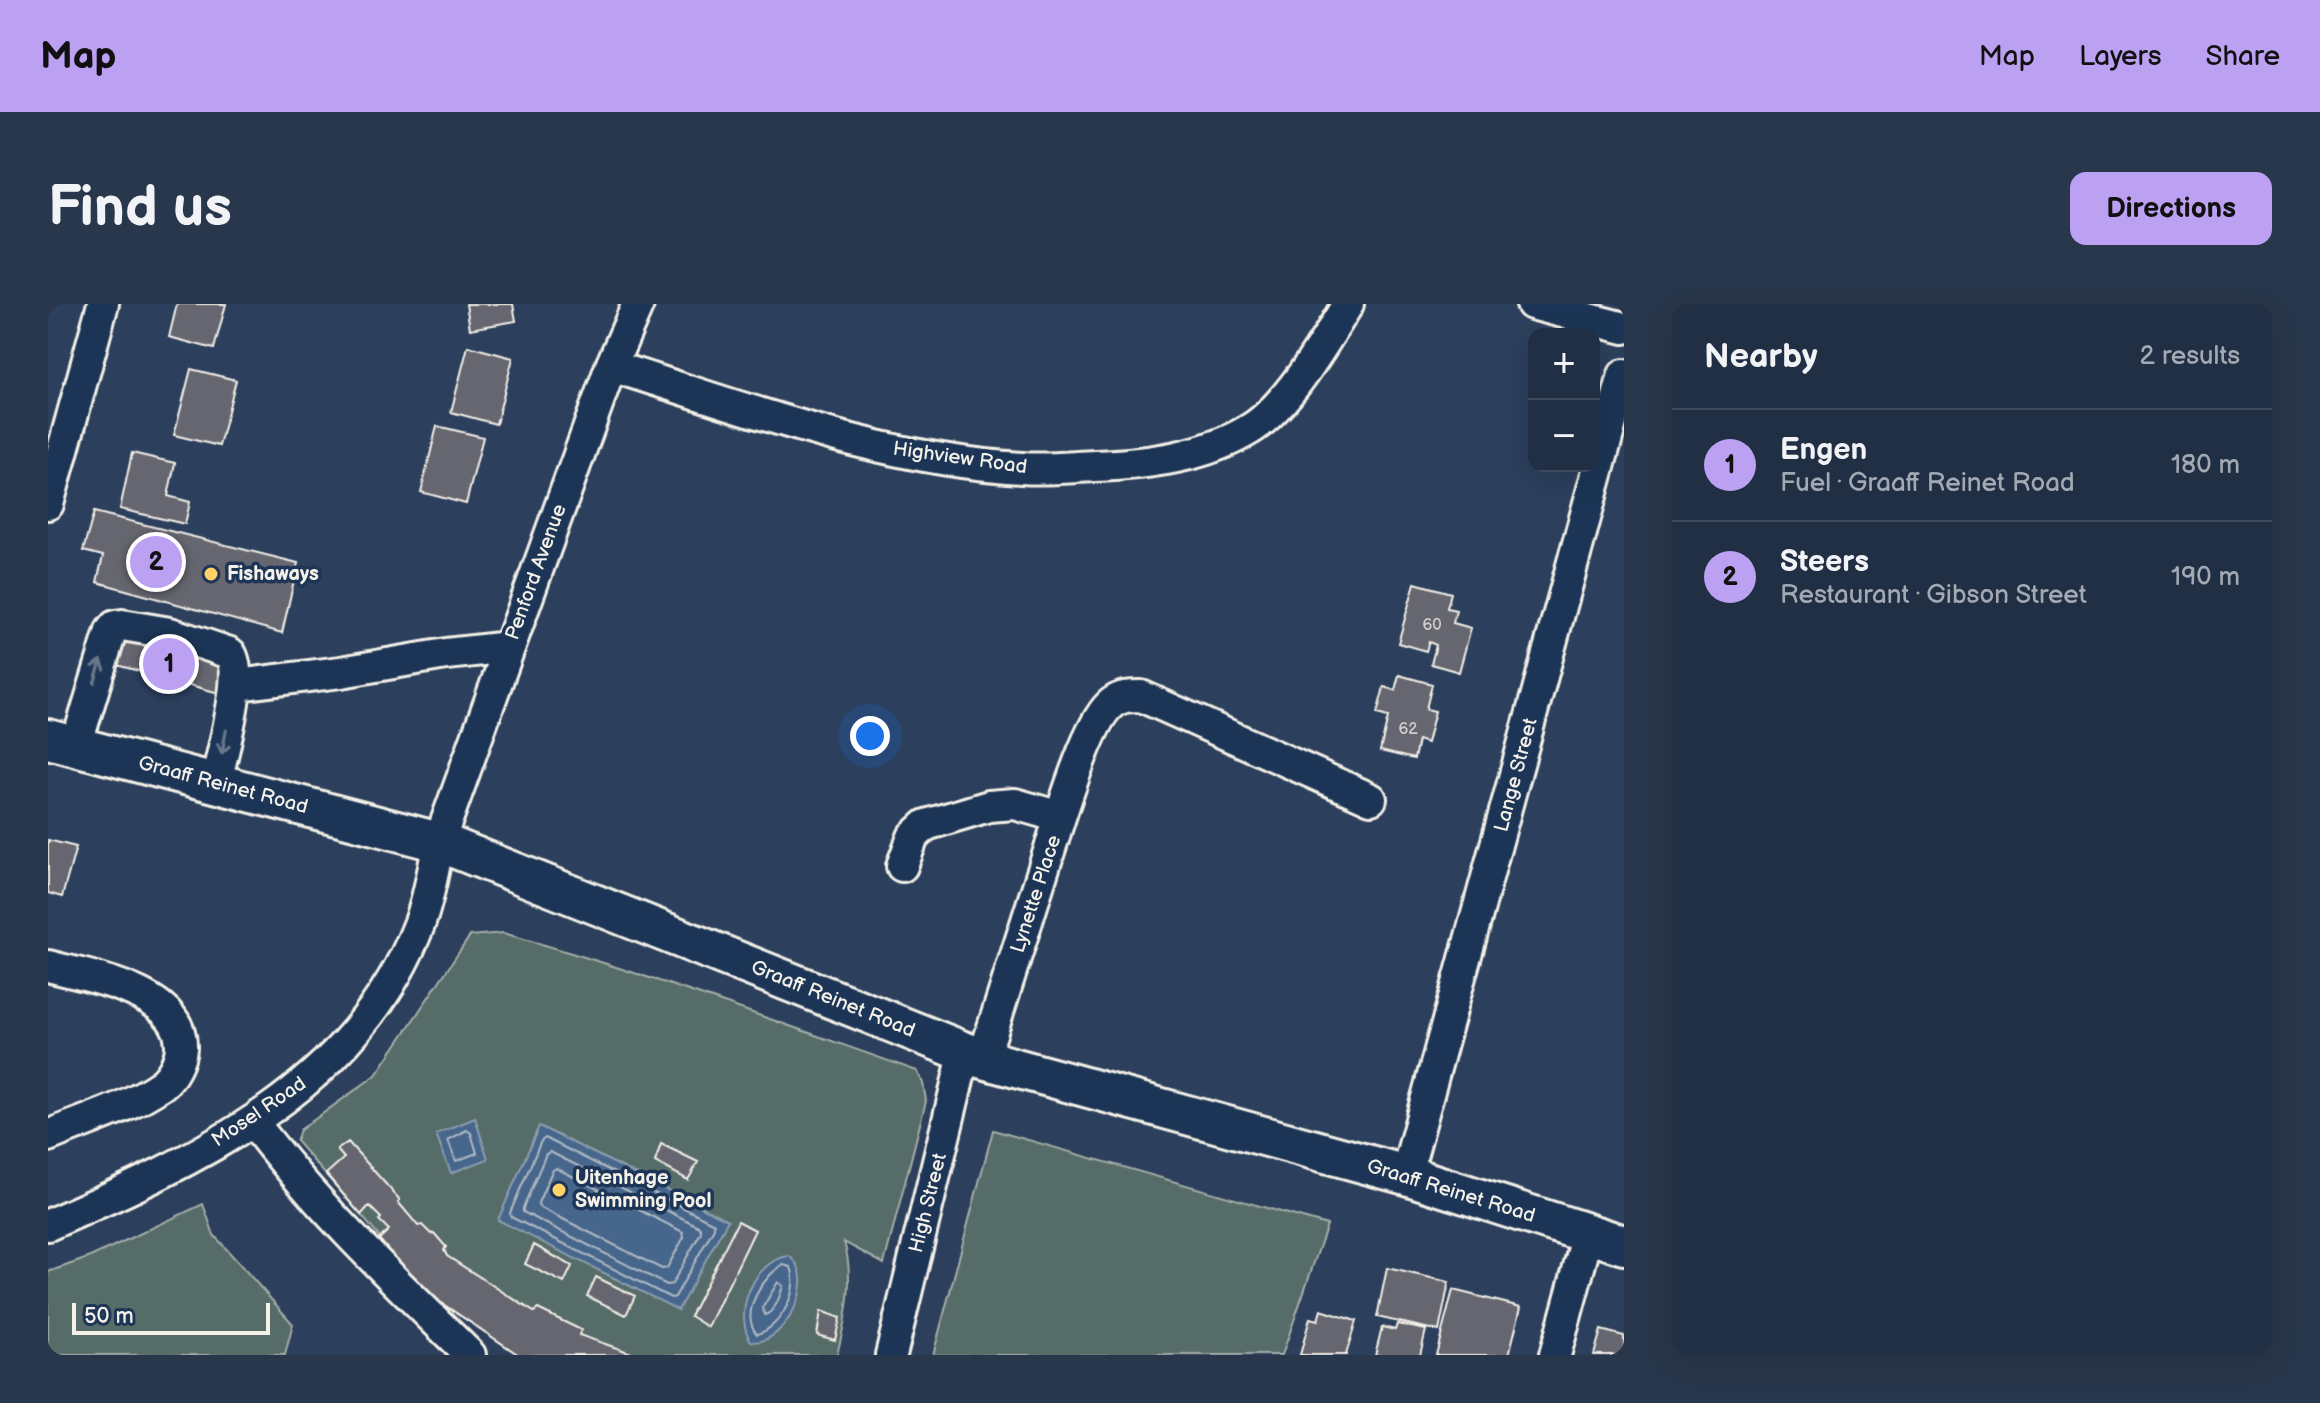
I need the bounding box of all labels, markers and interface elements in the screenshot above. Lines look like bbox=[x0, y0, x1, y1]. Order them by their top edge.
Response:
text: Map bbox=[40, 34, 116, 79]
text: Map bbox=[1979, 40, 2035, 73]
text: Layers bbox=[2079, 40, 2162, 73]
text: Share bbox=[2206, 40, 2280, 73]
button: Directions bbox=[2070, 172, 2272, 245]
text: Find us bbox=[48, 175, 232, 242]
map controls bbox=[1528, 328, 1600, 472]
button: + bbox=[1528, 328, 1600, 400]
text: Nearby bbox=[1704, 336, 1818, 377]
text: 2 results bbox=[2140, 341, 2240, 372]
button: − bbox=[1528, 400, 1600, 472]
text: Engen bbox=[1780, 432, 1867, 468]
street label: Highview Road bbox=[891, 437, 1029, 479]
text: 1 bbox=[1725, 450, 1735, 481]
text: 180 m bbox=[2171, 450, 2240, 481]
text: Fuel · Graaff Reinet Road bbox=[1780, 468, 2075, 499]
street label: Penford Avenue bbox=[500, 501, 572, 643]
pin: 2 bbox=[130, 532, 182, 592]
text: Steers bbox=[1780, 544, 1869, 580]
place label: Fishaways bbox=[227, 562, 319, 586]
text: 2 bbox=[1722, 562, 1738, 593]
text: 190 m bbox=[2171, 562, 2240, 593]
marker: Fishaways bbox=[202, 565, 220, 583]
text: Restaurant · Gibson Street bbox=[1780, 580, 2087, 611]
house number: 60 bbox=[1422, 616, 1442, 635]
pin: 1 bbox=[143, 634, 195, 694]
one-way arrow bbox=[91, 659, 106, 685]
street label: Lange Street bbox=[1489, 715, 1543, 835]
your location bbox=[850, 716, 890, 756]
house number: 62 bbox=[1398, 720, 1418, 739]
one-way arrow bbox=[215, 729, 230, 755]
street label: Graaff Reinet Road bbox=[136, 751, 310, 819]
street label: Lynette Place bbox=[1006, 832, 1066, 956]
street label: Graaff Reinet Road bbox=[748, 955, 918, 1043]
street label: Mosel Road bbox=[207, 1072, 311, 1152]
street label: High Street bbox=[904, 1151, 952, 1255]
street label: Graaff Reinet Road bbox=[1364, 1154, 1538, 1228]
place label: Uitenhage Swimming Pool bbox=[575, 1166, 712, 1213]
marker: Uitenhage Swimming Pool bbox=[550, 1181, 568, 1199]
scale bar bbox=[72, 1299, 270, 1335]
text: 50 m bbox=[84, 1303, 134, 1330]

